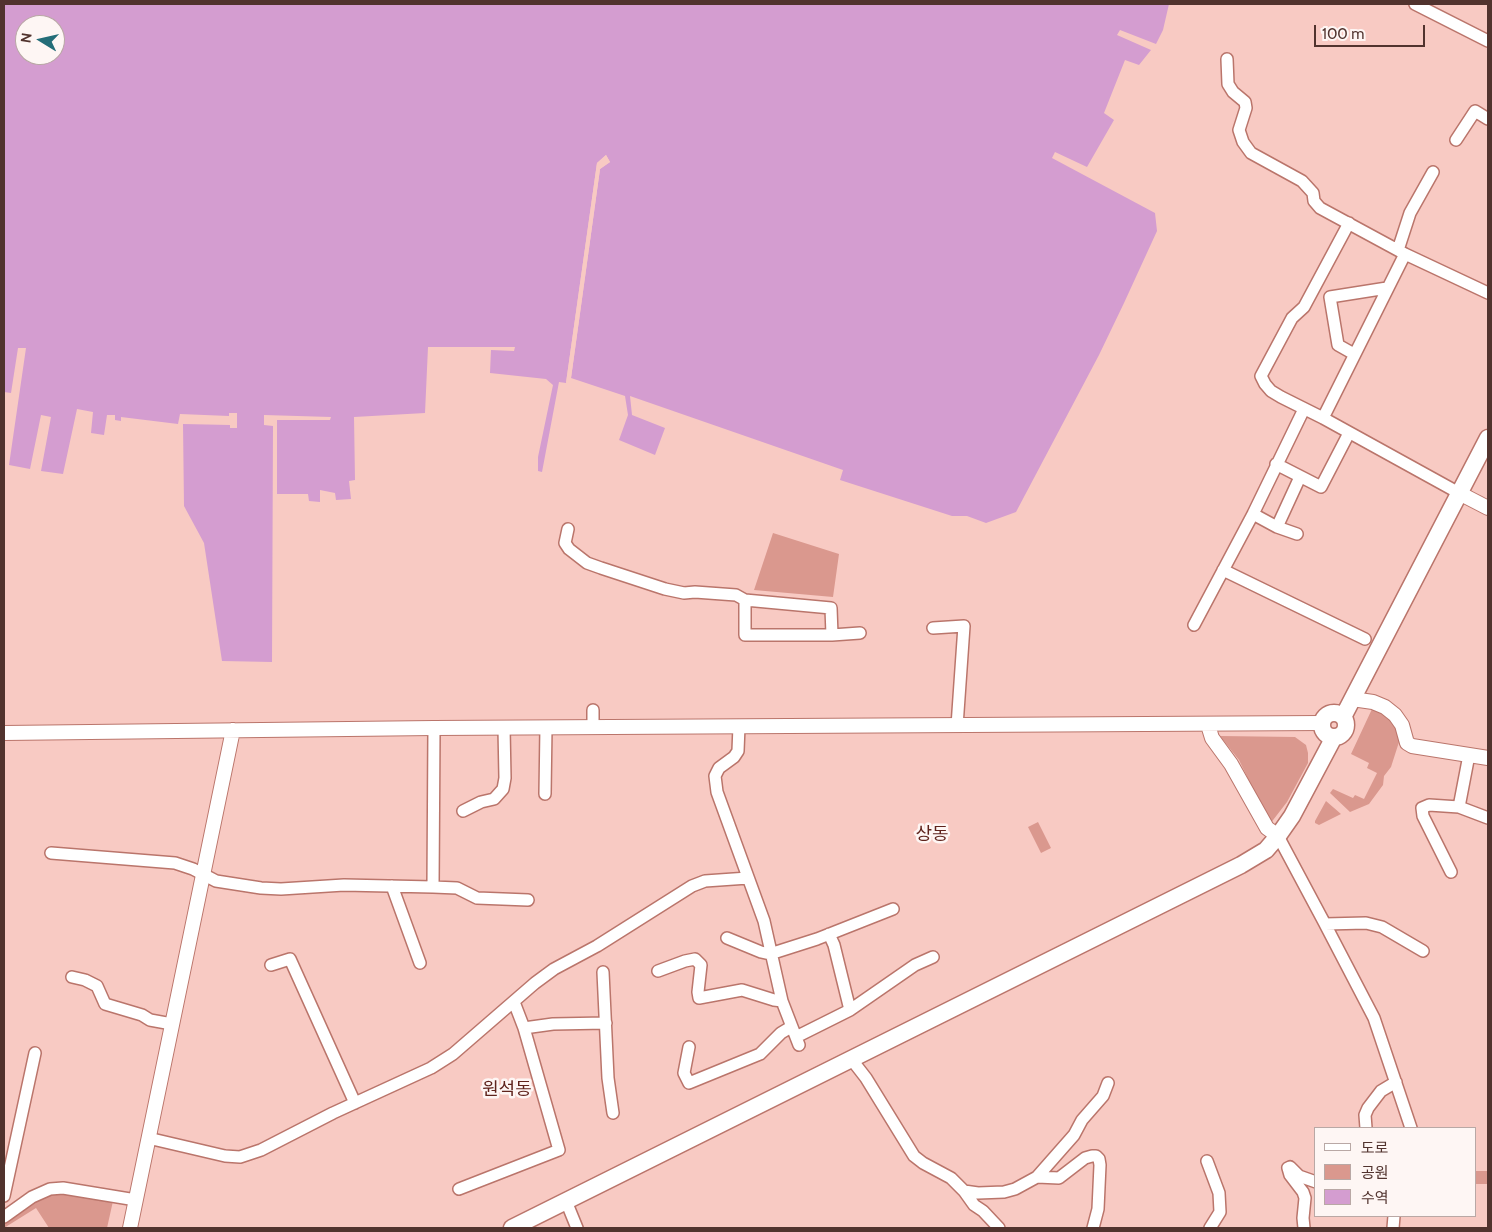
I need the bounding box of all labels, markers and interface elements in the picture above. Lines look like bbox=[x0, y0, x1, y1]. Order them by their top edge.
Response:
north arrow bbox=[15, 15, 65, 65]
scale bar bbox=[1317, 15, 1428, 47]
text: 100 m bbox=[1322, 25, 1364, 43]
text: N bbox=[17, 32, 36, 44]
district label: 상동 bbox=[915, 824, 949, 846]
district label: 원석동 bbox=[482, 1079, 532, 1101]
legend bbox=[1314, 1127, 1477, 1217]
text: 도로 bbox=[1361, 1139, 1389, 1157]
text: 공원 bbox=[1361, 1164, 1389, 1182]
text: 수역 bbox=[1361, 1189, 1389, 1207]

